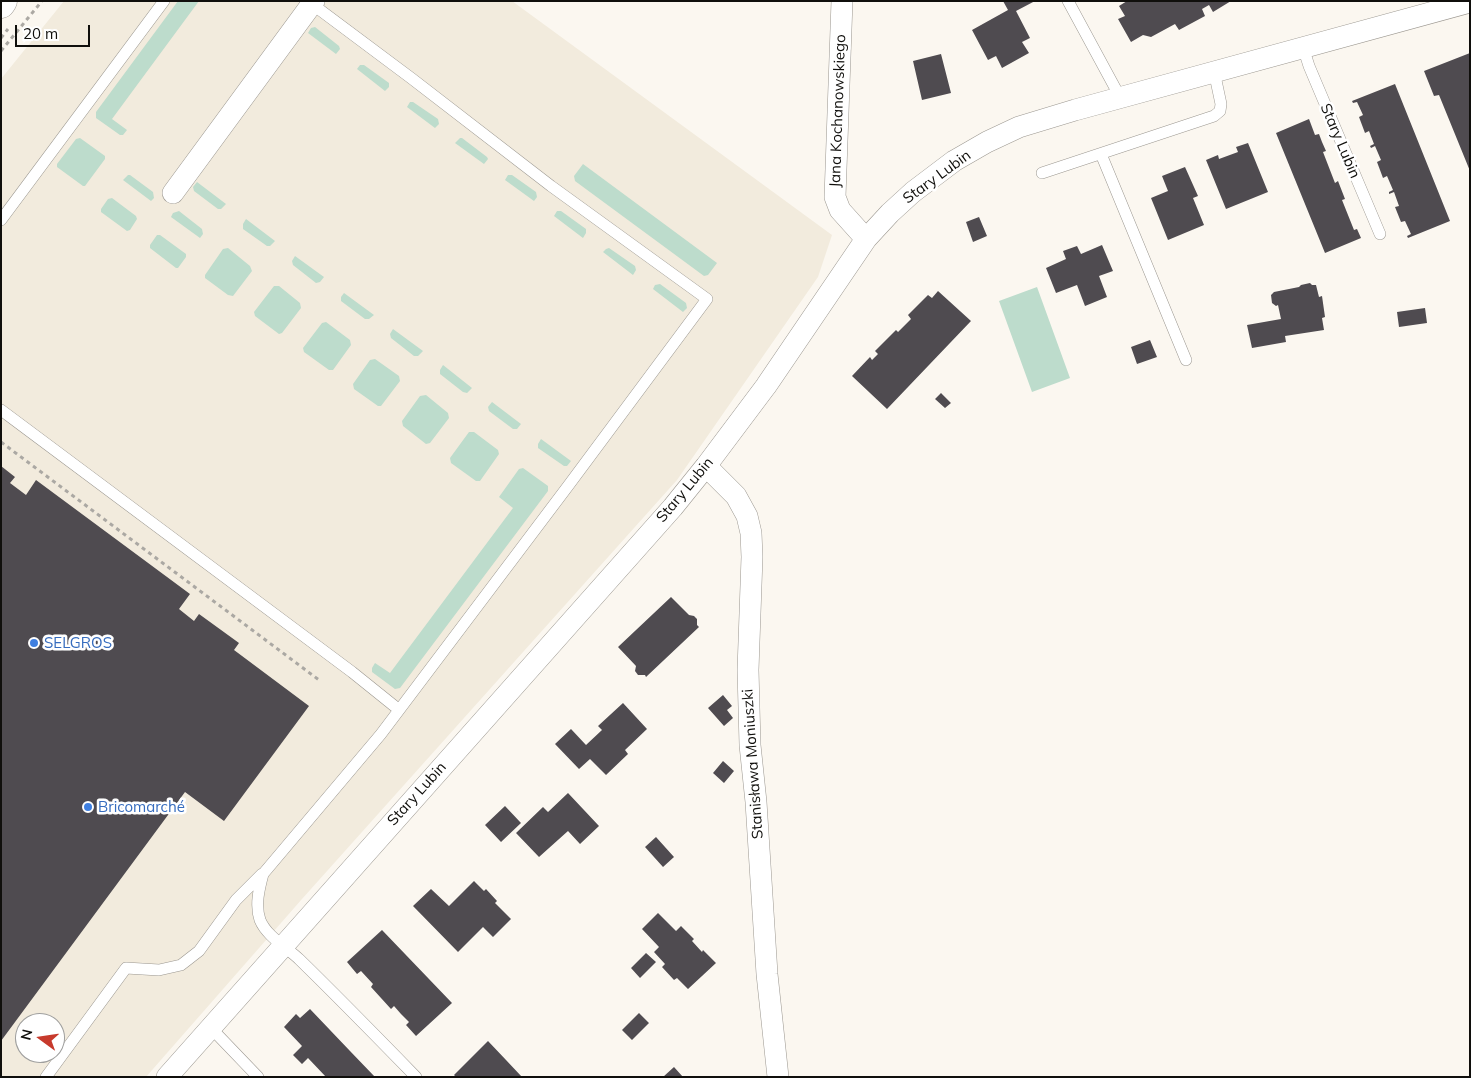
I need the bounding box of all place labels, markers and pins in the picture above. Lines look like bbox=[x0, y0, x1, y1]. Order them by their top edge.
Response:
place label: SELGROS bbox=[44, 634, 112, 652]
marker: SELGROS bbox=[28, 637, 40, 649]
place label: Bricomarché bbox=[98, 798, 185, 816]
marker: Bricomarché bbox=[82, 801, 94, 813]

